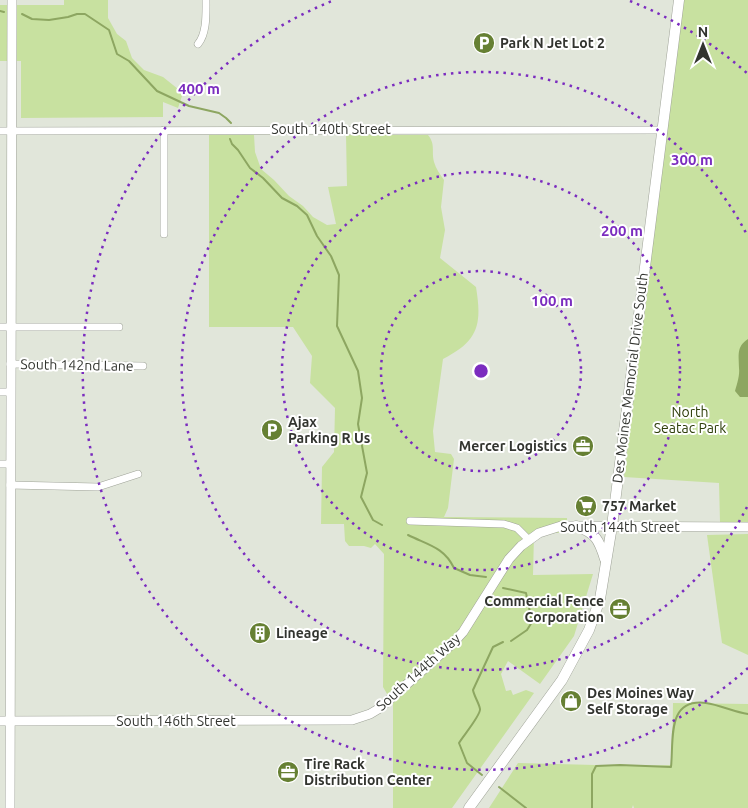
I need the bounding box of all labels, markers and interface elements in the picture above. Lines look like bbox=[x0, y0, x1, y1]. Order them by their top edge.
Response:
north arrow bbox=[678, 20, 728, 70]
text: N bbox=[698, 24, 708, 40]
parking icon: Park N Jet Lot 2 bbox=[472, 31, 496, 55]
place label: Park N Jet Lot 2 bbox=[500, 35, 605, 51]
text: 400 m bbox=[178, 80, 220, 97]
street label: South 140th Street bbox=[271, 121, 391, 137]
text: 300 m bbox=[671, 151, 713, 168]
text: 200 m bbox=[601, 222, 643, 239]
street label: Des Moines Memorial Drive South bbox=[609, 272, 651, 484]
text: 100 m bbox=[531, 292, 573, 309]
street label: South 142nd Lane bbox=[20, 356, 134, 374]
centre of rings bbox=[472, 362, 490, 380]
park label: North Seatac Park bbox=[654, 404, 726, 436]
place label: Ajax Parking R Us bbox=[288, 414, 371, 446]
parking icon: Ajax Parking R Us bbox=[260, 418, 284, 442]
office icon: Mercer Logistics bbox=[571, 434, 595, 458]
place label: Mercer Logistics bbox=[459, 438, 567, 454]
supermarket icon: 757 Market bbox=[574, 494, 598, 518]
place label: 757 Market bbox=[602, 498, 676, 514]
street label: South 144th Street bbox=[560, 519, 680, 535]
place label: Commercial Fence Corporation bbox=[484, 593, 604, 625]
office icon: Commercial Fence Corporation bbox=[608, 597, 632, 621]
building icon: Lineage bbox=[248, 621, 272, 645]
place label: Lineage bbox=[276, 625, 328, 641]
street label: South 144th Way bbox=[373, 630, 463, 714]
place label: Des Moines Way Self Storage bbox=[587, 685, 694, 717]
shop icon: Des Moines Way Self Storage bbox=[559, 689, 583, 713]
street label: South 146th Street bbox=[116, 713, 236, 729]
place label: Tire Rack Distribution Center bbox=[304, 756, 432, 788]
office icon: Tire Rack Distribution Center bbox=[276, 760, 300, 784]

